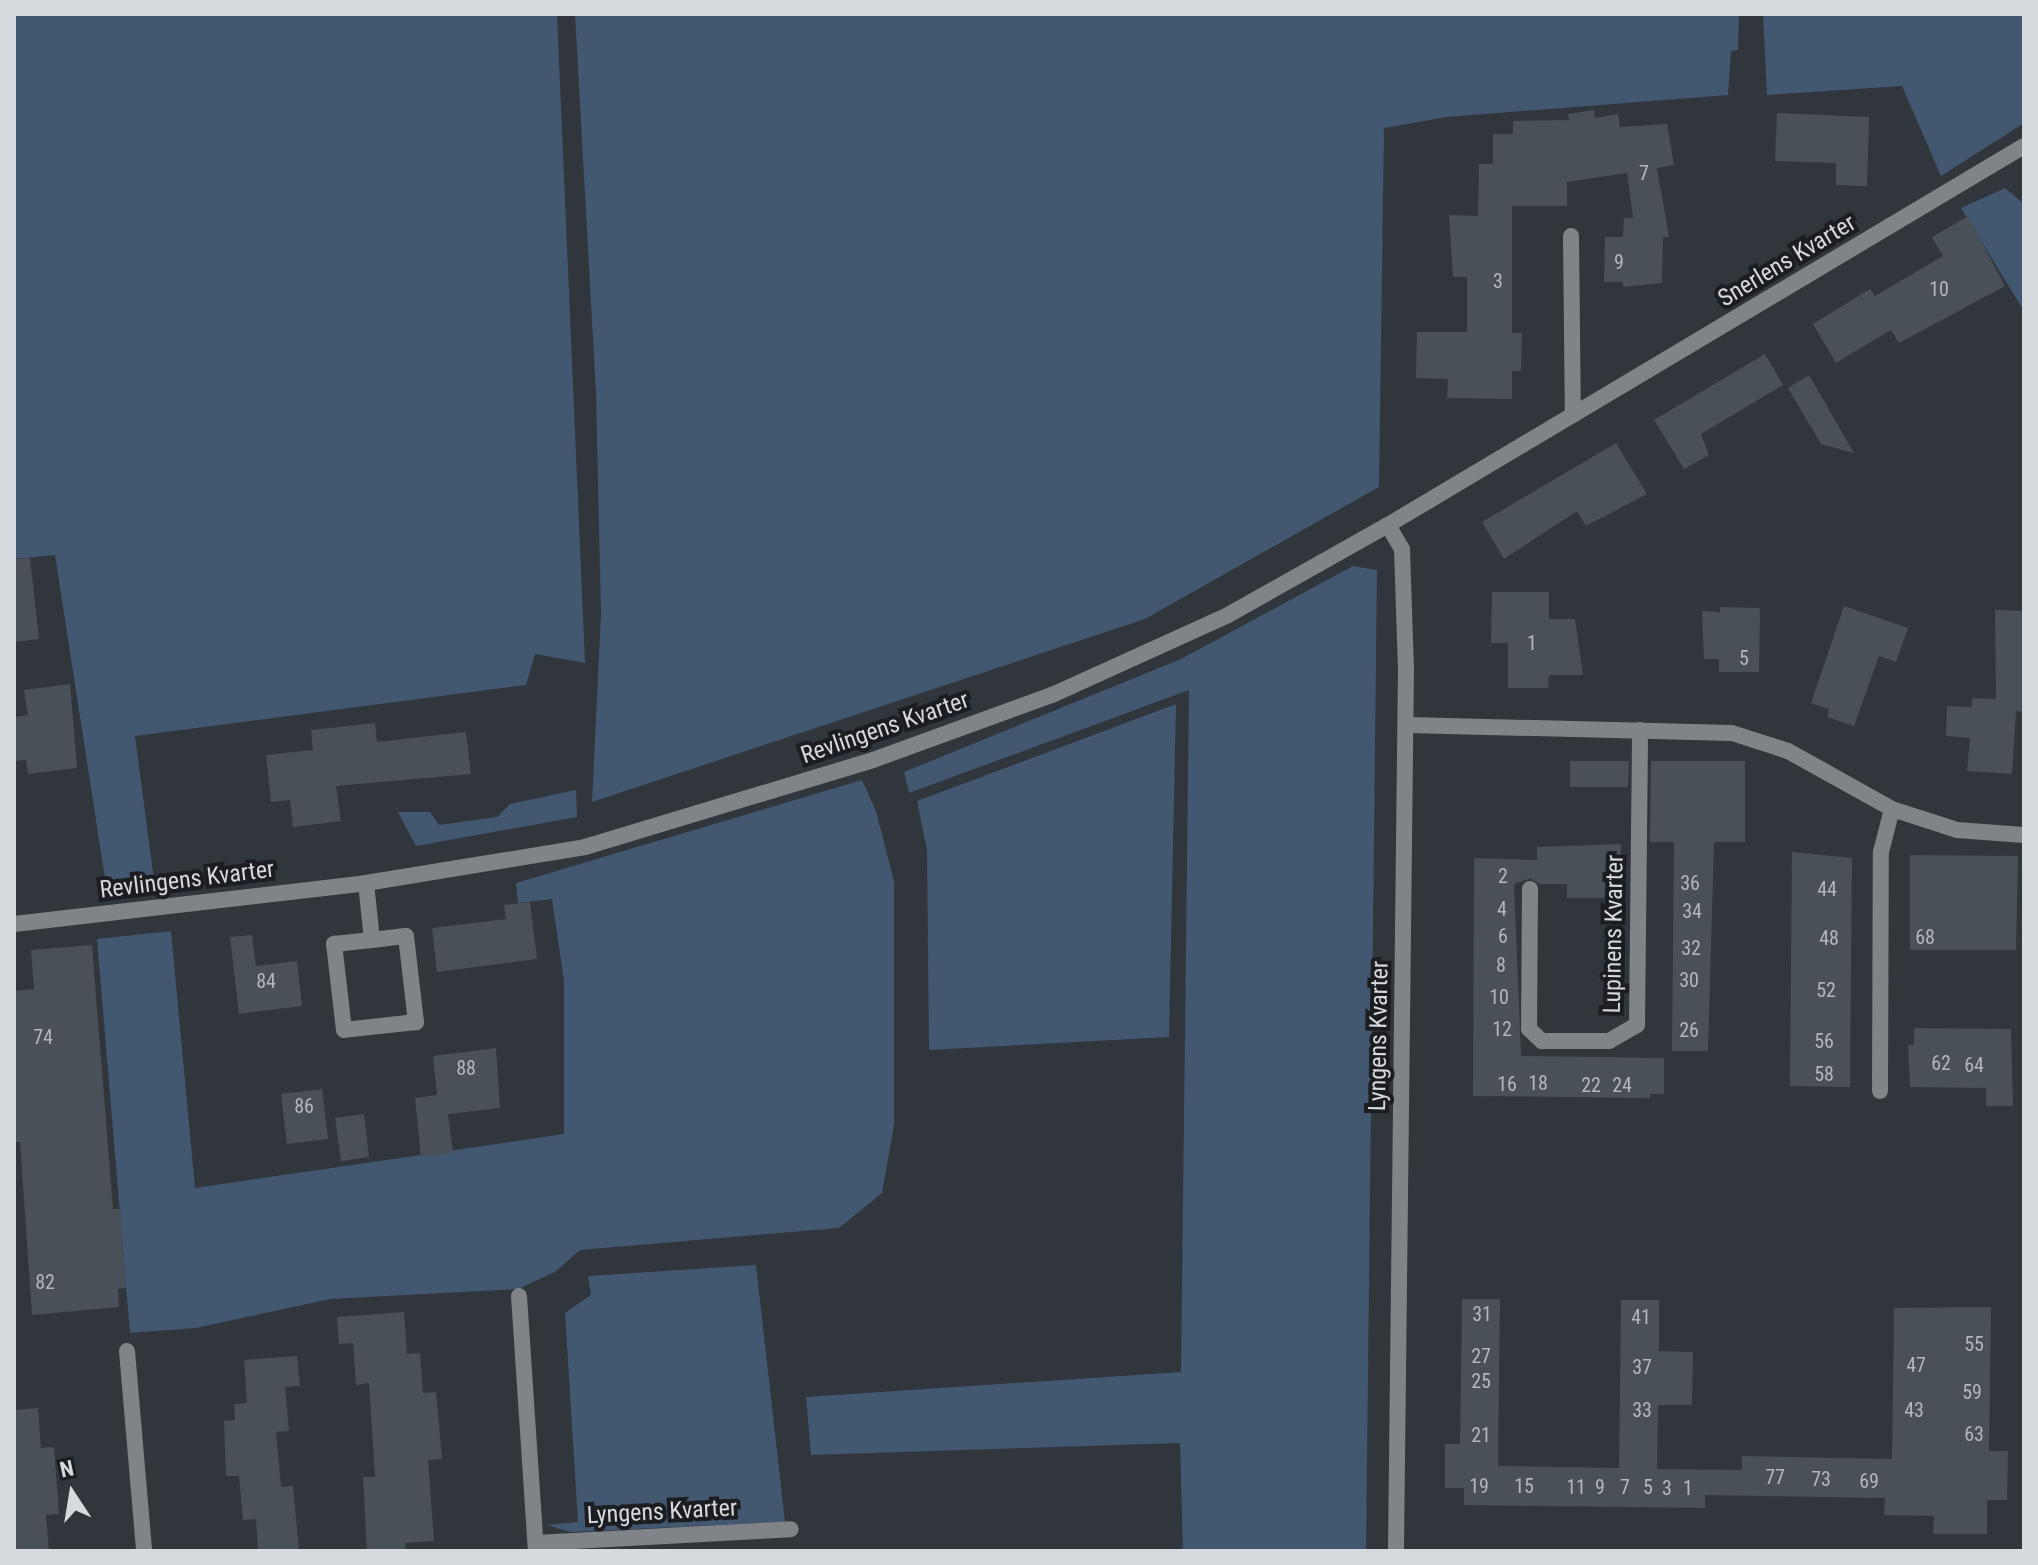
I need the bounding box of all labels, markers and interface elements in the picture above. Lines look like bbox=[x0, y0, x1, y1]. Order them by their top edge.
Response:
house number: 7 bbox=[1639, 161, 1649, 185]
street label: Snerlens Kvarter bbox=[1713, 209, 1861, 313]
house number: 9 bbox=[1614, 250, 1624, 274]
house number: 3 bbox=[1493, 269, 1503, 293]
house number: 10 bbox=[1929, 277, 1949, 301]
house number: 1 bbox=[1527, 631, 1537, 655]
house number: 5 bbox=[1739, 646, 1749, 670]
street label: Revlingens Kvarter bbox=[797, 686, 973, 770]
street label: Lupinens Kvarter bbox=[1598, 854, 1630, 1014]
street label: Revlingens Kvarter bbox=[98, 855, 276, 905]
house number: 2 bbox=[1498, 864, 1508, 888]
house number: 36 bbox=[1680, 871, 1700, 895]
house number: 44 bbox=[1817, 877, 1837, 901]
house number: 4 bbox=[1497, 897, 1507, 921]
house number: 34 bbox=[1682, 899, 1702, 923]
house number: 6 bbox=[1498, 924, 1508, 948]
house number: 68 bbox=[1915, 925, 1935, 949]
house number: 48 bbox=[1819, 926, 1839, 950]
house number: 32 bbox=[1681, 936, 1701, 960]
house number: 8 bbox=[1496, 953, 1506, 977]
street label: Lyngens Kvarter bbox=[1363, 961, 1395, 1111]
house number: 30 bbox=[1679, 968, 1699, 992]
house number: 84 bbox=[256, 969, 276, 993]
house number: 52 bbox=[1816, 978, 1836, 1002]
house number: 10 bbox=[1489, 985, 1509, 1009]
house number: 12 bbox=[1492, 1017, 1512, 1041]
house number: 26 bbox=[1679, 1018, 1699, 1042]
house number: 74 bbox=[33, 1025, 53, 1049]
house number: 56 bbox=[1814, 1029, 1834, 1053]
house number: 62 bbox=[1931, 1051, 1951, 1075]
house number: 64 bbox=[1964, 1053, 1984, 1077]
house number: 88 bbox=[456, 1056, 476, 1080]
house number: 58 bbox=[1814, 1062, 1834, 1086]
house number: 18 bbox=[1528, 1071, 1548, 1095]
house number: 16 bbox=[1497, 1072, 1517, 1096]
house number: 22 bbox=[1581, 1073, 1601, 1097]
house number: 24 bbox=[1612, 1073, 1632, 1097]
house number: 86 bbox=[294, 1094, 314, 1118]
house number: 82 bbox=[35, 1270, 55, 1294]
house number: 31 bbox=[1472, 1302, 1492, 1326]
house number: 41 bbox=[1631, 1305, 1651, 1329]
house number: 55 bbox=[1964, 1332, 1984, 1356]
house number: 27 bbox=[1471, 1344, 1491, 1368]
house number: 47 bbox=[1906, 1353, 1926, 1377]
house number: 37 bbox=[1632, 1355, 1652, 1379]
house number: 25 bbox=[1471, 1369, 1491, 1393]
house number: 59 bbox=[1962, 1380, 1982, 1404]
house number: 33 bbox=[1632, 1398, 1652, 1422]
house number: 43 bbox=[1904, 1398, 1924, 1422]
house number: 63 bbox=[1964, 1422, 1984, 1446]
house number: 21 bbox=[1471, 1423, 1491, 1447]
north arrow bbox=[32, 1453, 112, 1533]
text: N bbox=[58, 1455, 76, 1483]
house number: 77 bbox=[1765, 1465, 1785, 1489]
house number: 73 bbox=[1811, 1467, 1831, 1491]
house number: 69 bbox=[1859, 1469, 1879, 1493]
house number: 19 bbox=[1469, 1474, 1489, 1498]
house number: 15 bbox=[1514, 1474, 1534, 1498]
house number: 11 bbox=[1566, 1475, 1586, 1499]
house number: 9 bbox=[1595, 1475, 1605, 1499]
house number: 7 bbox=[1620, 1475, 1630, 1499]
house number: 5 bbox=[1643, 1475, 1653, 1499]
house number: 3 bbox=[1662, 1476, 1672, 1500]
house number: 1 bbox=[1683, 1476, 1693, 1500]
street label: Lyngens Kvarter bbox=[586, 1494, 738, 1530]

